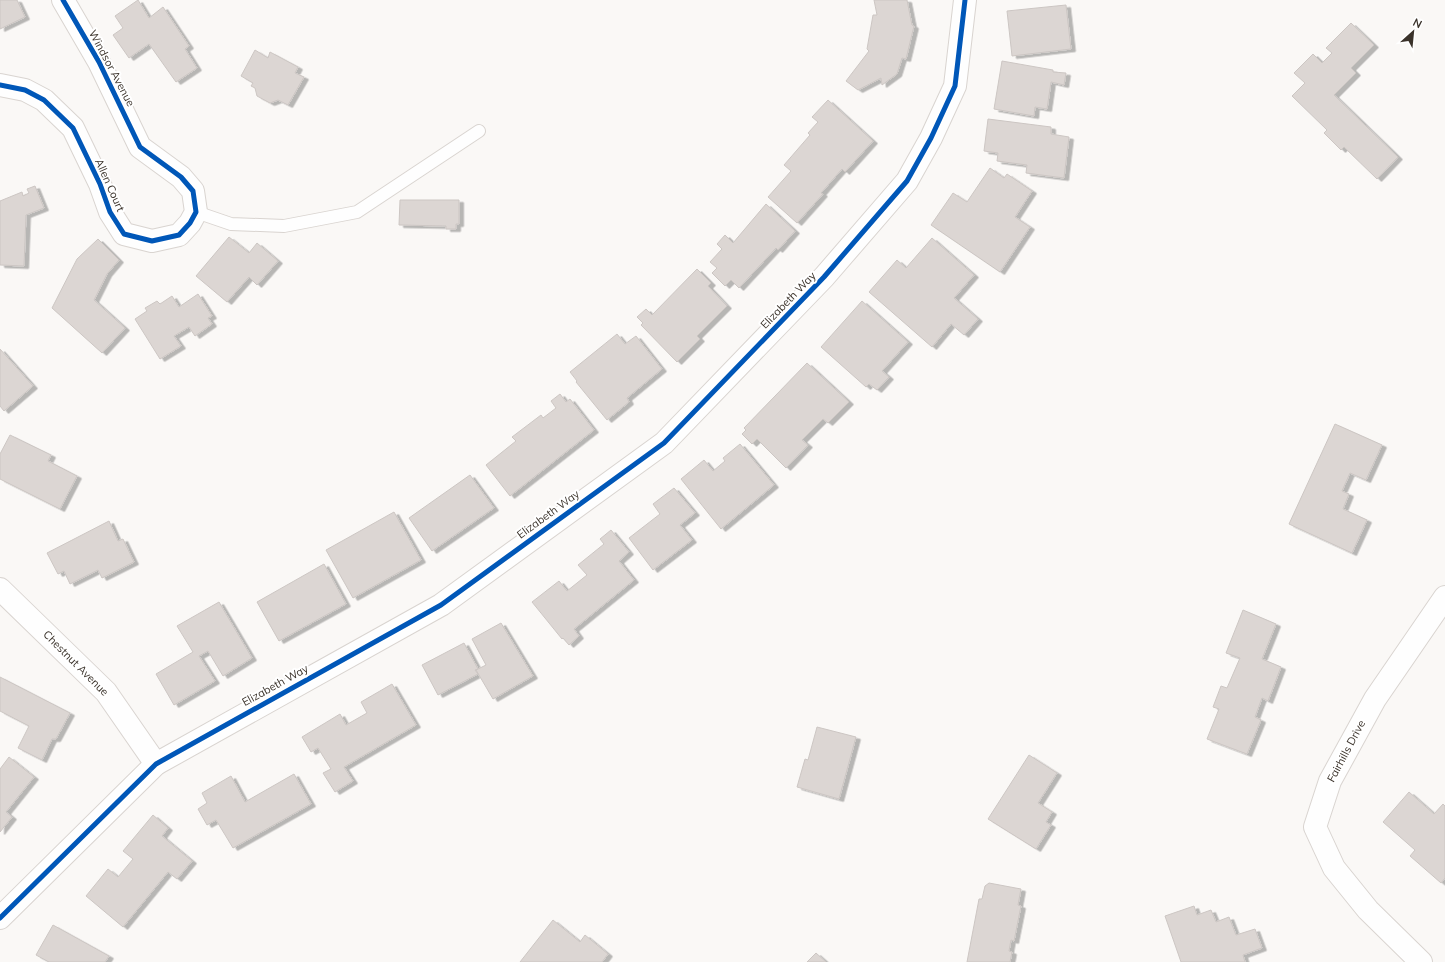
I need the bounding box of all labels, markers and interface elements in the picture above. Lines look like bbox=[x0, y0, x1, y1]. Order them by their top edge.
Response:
north arrow bbox=[1393, 12, 1433, 52]
text: N bbox=[1411, 15, 1424, 31]
street label: Windsor Avenue bbox=[86, 27, 138, 109]
street label: Allen Court bbox=[92, 156, 128, 214]
street label: Elizabeth Way bbox=[757, 269, 819, 331]
street label: Elizabeth Way bbox=[514, 487, 582, 541]
street label: Chestnut Avenue bbox=[40, 627, 112, 699]
street label: Elizabeth Way bbox=[239, 661, 311, 709]
street label: Fairhills Drive bbox=[1324, 718, 1368, 784]

